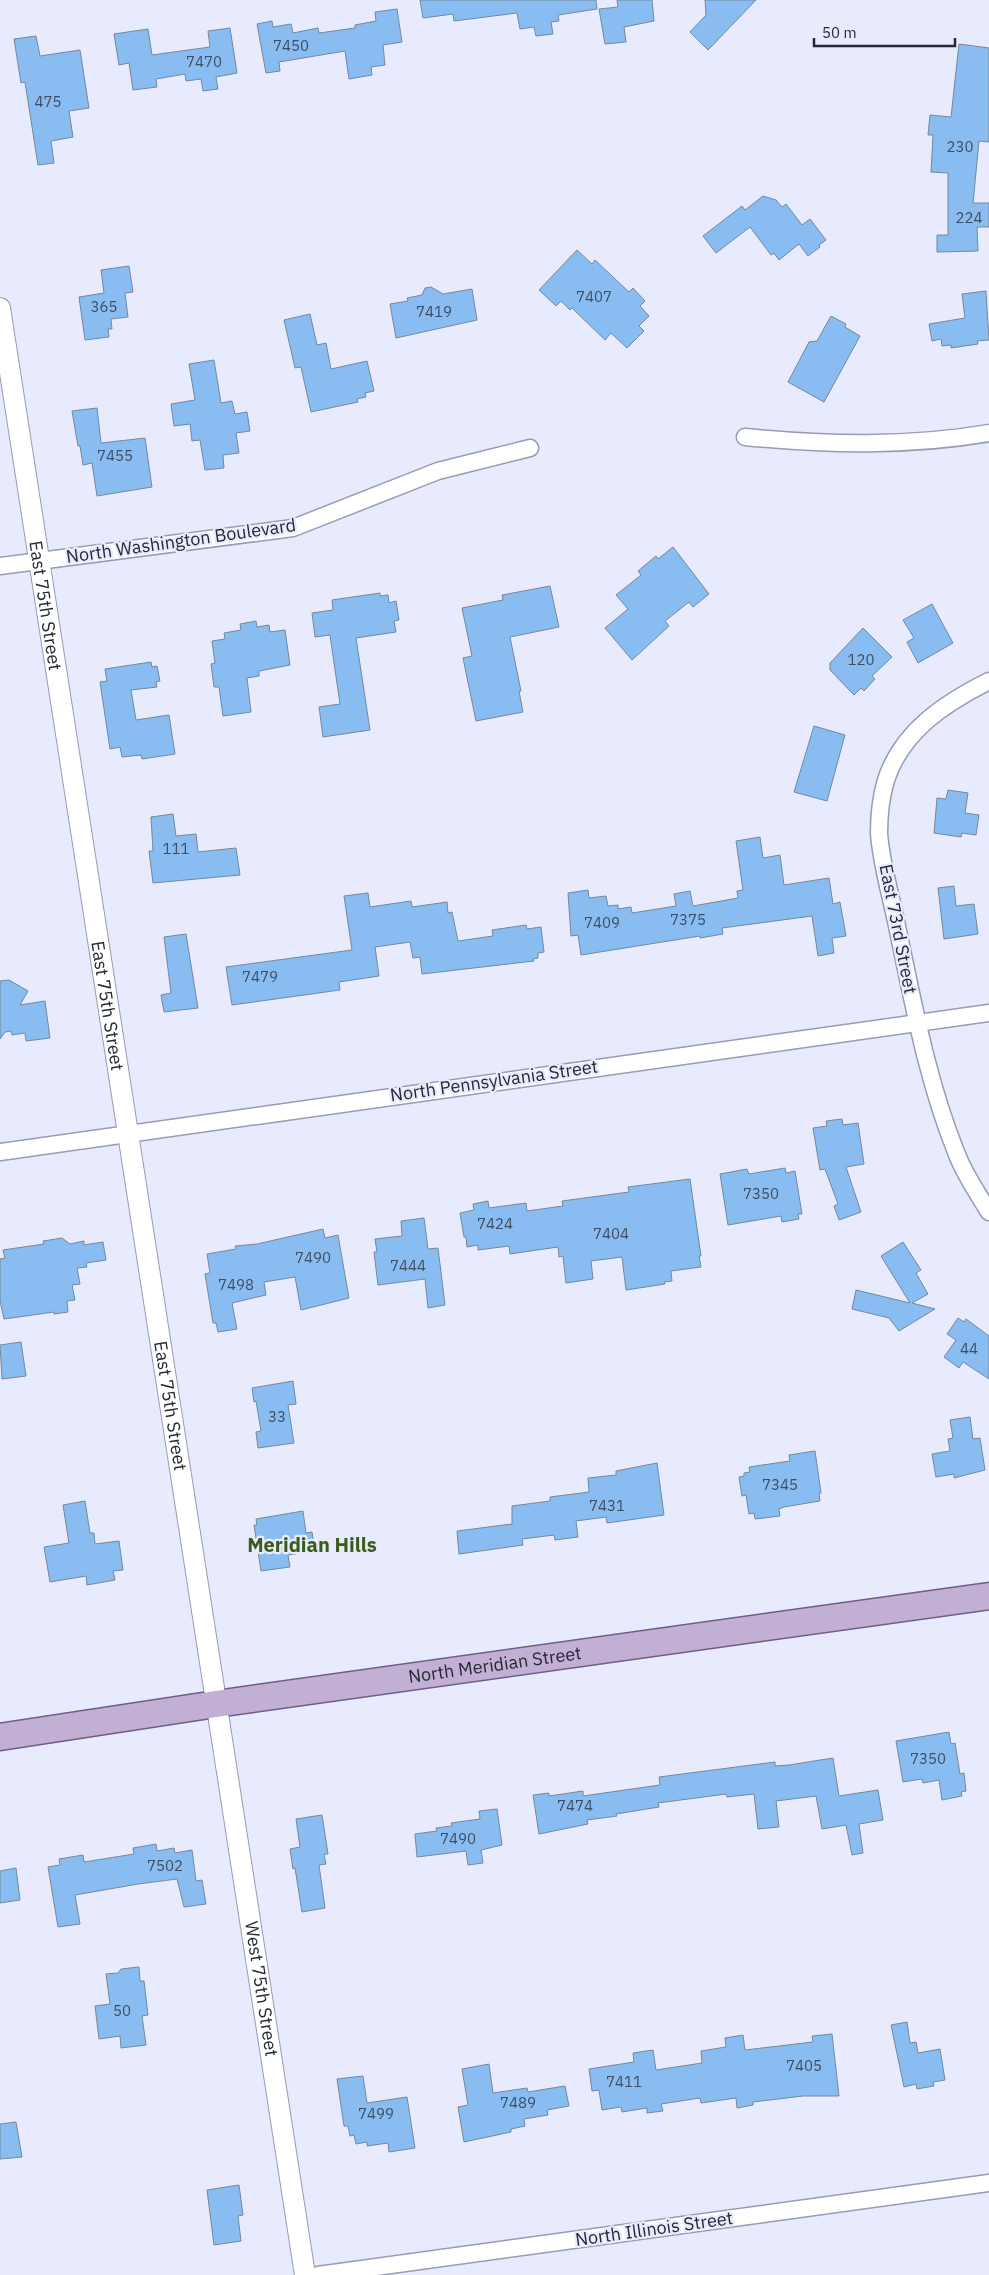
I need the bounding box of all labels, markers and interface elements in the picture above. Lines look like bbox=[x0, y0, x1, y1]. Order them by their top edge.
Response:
scale bar bbox=[814, 15, 955, 47]
text: 50 m bbox=[822, 23, 857, 42]
house number: 7450 bbox=[273, 36, 309, 55]
house number: 7470 bbox=[186, 52, 222, 71]
house number: 475 bbox=[34, 92, 62, 111]
house number: 230 bbox=[946, 137, 974, 156]
house number: 224 bbox=[955, 208, 983, 227]
house number: 7407 bbox=[576, 287, 612, 306]
house number: 365 bbox=[90, 297, 118, 316]
house number: 7419 bbox=[416, 302, 452, 321]
house number: 7455 bbox=[97, 446, 133, 465]
street label: North Washington Boulevard bbox=[65, 513, 297, 568]
street label: East 75th Street bbox=[24, 539, 67, 672]
house number: 120 bbox=[847, 650, 875, 669]
house number: 111 bbox=[162, 839, 190, 858]
street label: East 73rd Street bbox=[875, 862, 922, 996]
house number: 7375 bbox=[670, 910, 706, 929]
house number: 7409 bbox=[584, 913, 620, 932]
street label: East 75th Street bbox=[86, 939, 129, 1072]
house number: 7479 bbox=[242, 967, 278, 986]
street label: North Pennsylvania Street bbox=[389, 1055, 599, 1106]
house number: 7350 bbox=[743, 1184, 779, 1203]
house number: 7424 bbox=[477, 1214, 513, 1233]
house number: 7404 bbox=[593, 1224, 629, 1243]
house number: 7490 bbox=[295, 1248, 331, 1267]
house number: 7444 bbox=[390, 1256, 426, 1275]
house number: 7498 bbox=[218, 1275, 254, 1294]
street label: East 75th Street bbox=[149, 1339, 192, 1472]
house number: 44 bbox=[960, 1339, 978, 1358]
house number: 33 bbox=[268, 1407, 286, 1426]
house number: 7345 bbox=[762, 1475, 798, 1494]
house number: 7431 bbox=[589, 1496, 625, 1515]
district label: Meridian Hills bbox=[247, 1531, 377, 1558]
street label: North Meridian Street bbox=[407, 1641, 583, 1688]
house number: 7350 bbox=[910, 1749, 946, 1768]
house number: 7474 bbox=[557, 1796, 593, 1815]
house number: 7490 bbox=[440, 1829, 476, 1848]
house number: 7502 bbox=[147, 1856, 183, 1875]
street label: West 75th Street bbox=[240, 1919, 284, 2058]
house number: 50 bbox=[113, 2001, 131, 2020]
house number: 7405 bbox=[786, 2056, 822, 2075]
house number: 7411 bbox=[606, 2072, 642, 2091]
house number: 7489 bbox=[500, 2093, 536, 2112]
house number: 7499 bbox=[358, 2104, 394, 2123]
street label: North Illinois Street bbox=[574, 2206, 734, 2251]

